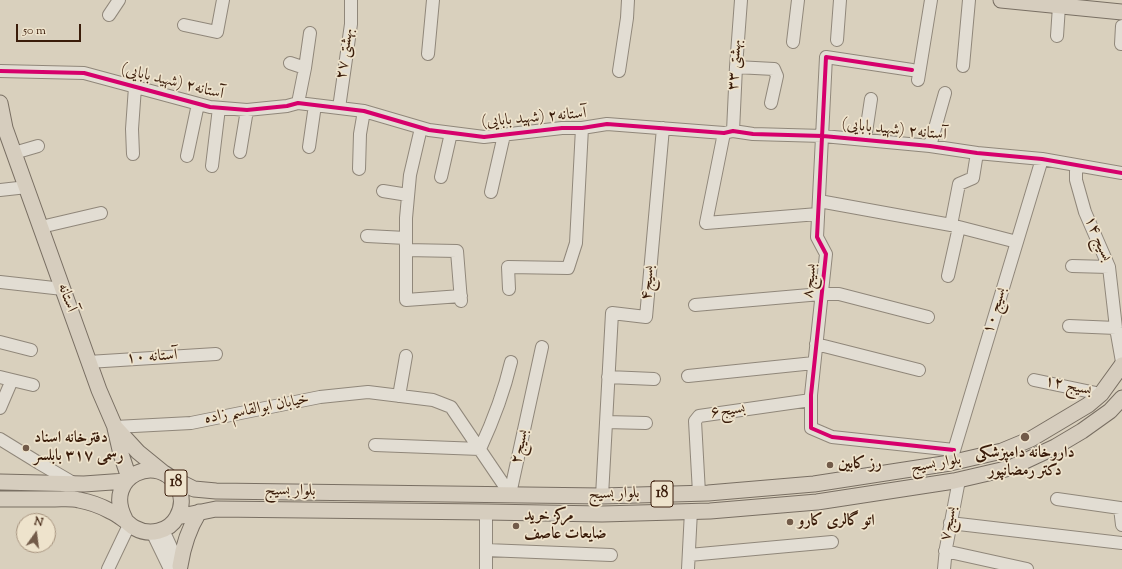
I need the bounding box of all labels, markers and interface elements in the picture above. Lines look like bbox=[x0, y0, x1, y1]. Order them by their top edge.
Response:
scale bar bbox=[18, 16, 83, 42]
text: 50 m bbox=[23, 22, 46, 40]
street label: بهشتی ۲۷ bbox=[333, 27, 359, 81]
street label: بهشتی ۳۳ bbox=[725, 39, 747, 91]
street label: آستانه۲ (شهید بابایی) bbox=[119, 61, 225, 105]
street label: آستانه۲ (شهید بابایی) bbox=[481, 105, 587, 133]
street label: آستانه۲ (شهید بابایی) bbox=[841, 116, 947, 146]
street label: بسیج ۱۴ bbox=[1079, 213, 1115, 265]
street label: بسیج۸ bbox=[799, 263, 823, 299]
street label: بسیج۴ bbox=[638, 265, 660, 301]
street label: آستانه bbox=[52, 281, 80, 315]
street label: بسیج ۱۰ bbox=[980, 285, 1012, 337]
street label: آستانه ۱۰ bbox=[126, 347, 178, 369]
street label: بسیج ۱۲ bbox=[1043, 373, 1093, 401]
street label: خیابان ابوالقاسم زاده bbox=[203, 390, 311, 430]
street label: بسیج۶ bbox=[709, 400, 747, 424]
street label: بسیج۲ bbox=[508, 428, 534, 466]
place label: دفترخانه اسناد رسمی ۳۱۷ بابلسر bbox=[34, 429, 124, 467]
marker: داروخانه دامپزشکی دکتر رمضانپور bbox=[1019, 431, 1031, 443]
marker: دفترخانه اسناد رسمی ۳۱۷ بابلسر bbox=[21, 443, 31, 453]
place label: داروخانه دامپزشکی دکتر رمضانپور bbox=[975, 444, 1075, 482]
street label: بلوار بسیج bbox=[909, 451, 963, 479]
place label: رز کابین bbox=[838, 455, 882, 475]
marker: رز کابین bbox=[825, 460, 835, 470]
road number: 18 bbox=[165, 470, 187, 496]
road number: 18 bbox=[651, 481, 673, 507]
street label: بلوار بسیج bbox=[264, 482, 316, 502]
street label: بلوار بسیج bbox=[588, 485, 640, 505]
street label: بسیج۷ bbox=[937, 505, 963, 543]
place label: مرکز خرید ضایعات عاصف bbox=[524, 507, 607, 545]
place label: اتو گالری کارو bbox=[798, 512, 875, 532]
north arrow bbox=[16, 513, 56, 553]
text: N bbox=[32, 514, 45, 531]
marker: اتو گالری کارو bbox=[785, 517, 795, 527]
marker: مرکز خرید ضایعات عاصف bbox=[511, 521, 521, 531]

